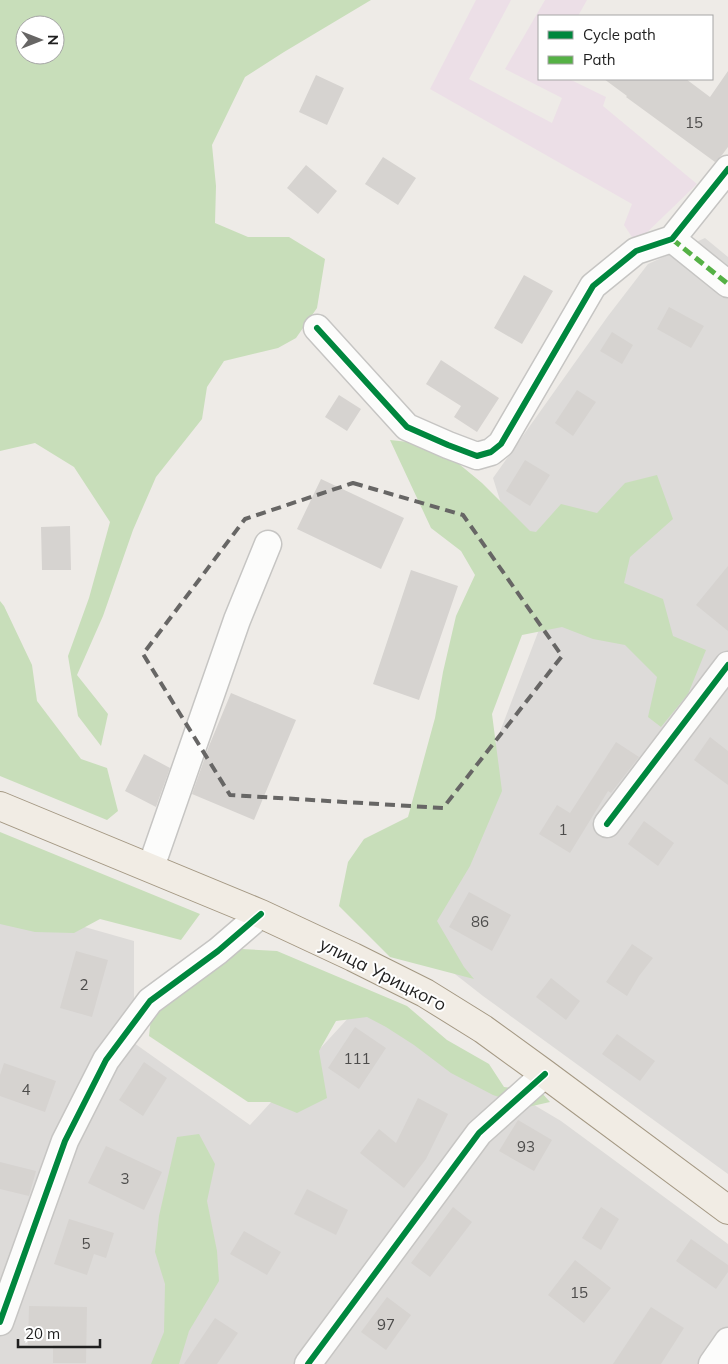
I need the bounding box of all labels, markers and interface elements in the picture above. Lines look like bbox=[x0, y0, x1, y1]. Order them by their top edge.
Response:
north arrow bbox=[15, 15, 65, 65]
legend bbox=[538, 15, 713, 80]
text: Cycle path bbox=[583, 25, 656, 44]
text: N bbox=[44, 35, 62, 45]
text: Path bbox=[583, 50, 615, 69]
house number: 15 bbox=[685, 113, 703, 132]
house number: 1 bbox=[558, 820, 568, 839]
house number: 86 bbox=[471, 912, 489, 931]
street label: улица Урицкого bbox=[316, 932, 450, 1016]
house number: 2 bbox=[79, 975, 89, 994]
house number: 111 bbox=[343, 1049, 371, 1068]
house number: 4 bbox=[21, 1080, 31, 1099]
house number: 93 bbox=[517, 1137, 535, 1156]
house number: 3 bbox=[120, 1169, 130, 1188]
house number: 5 bbox=[81, 1234, 91, 1253]
house number: 15 bbox=[570, 1283, 588, 1302]
house number: 97 bbox=[377, 1315, 395, 1334]
scale bar bbox=[18, 1316, 100, 1348]
text: 20 m bbox=[25, 1324, 60, 1343]

